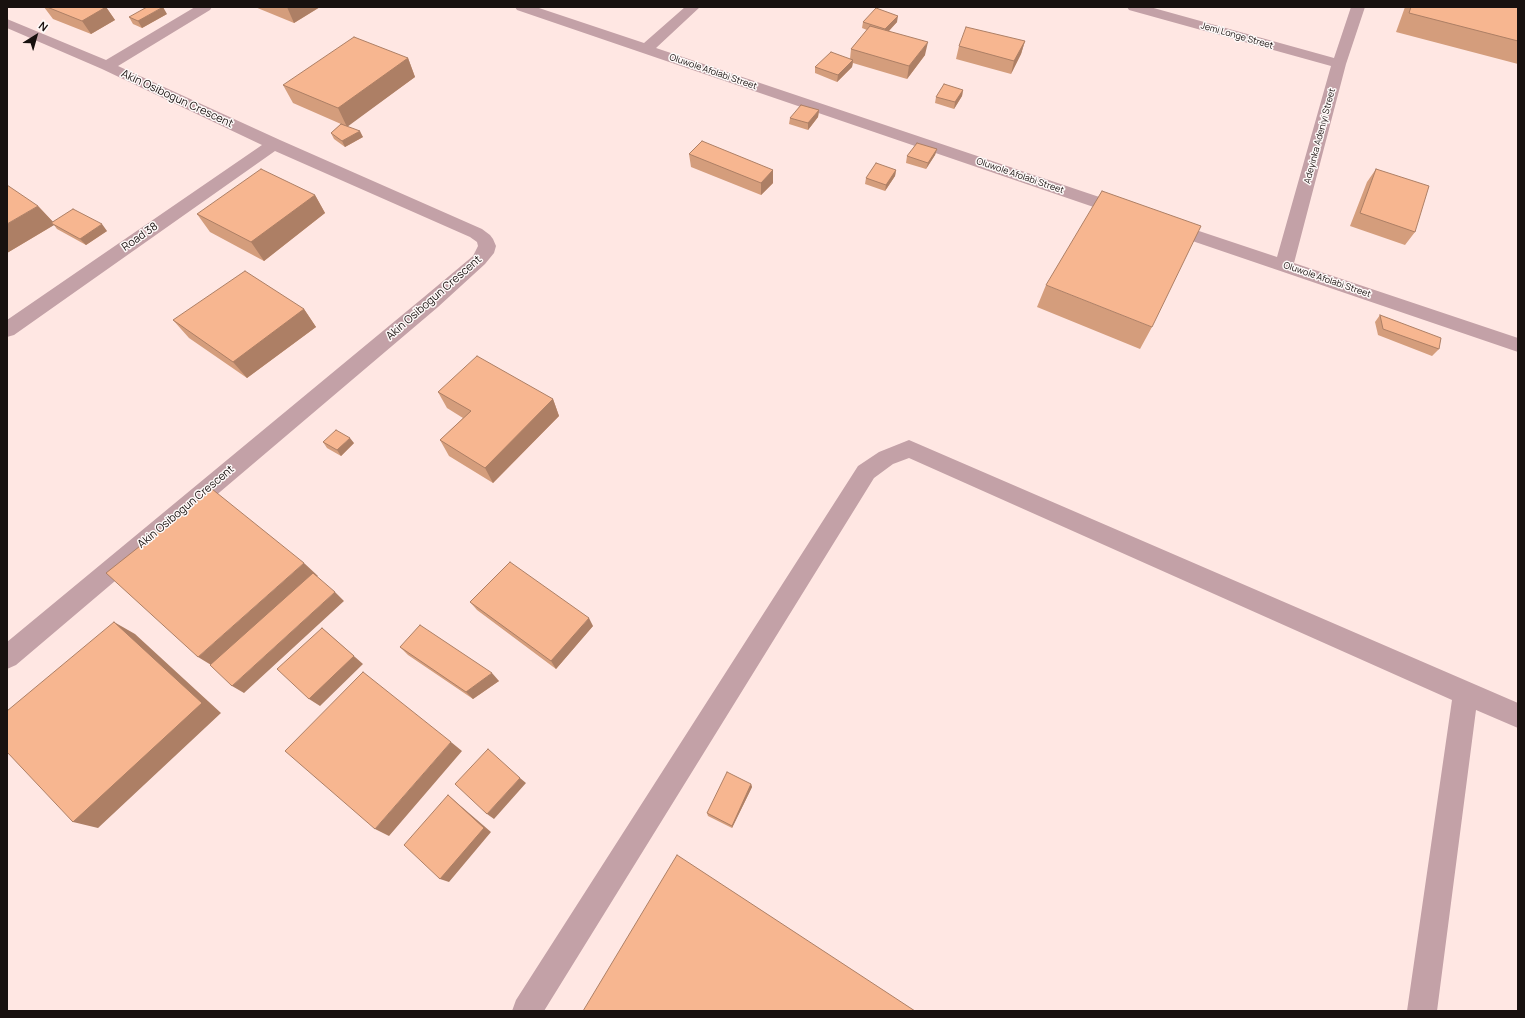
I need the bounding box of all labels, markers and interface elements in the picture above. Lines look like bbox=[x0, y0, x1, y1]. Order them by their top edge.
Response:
north arrow bbox=[16, 16, 56, 56]
text: N bbox=[36, 18, 51, 34]
street label: Jemi Longe Street bbox=[1200, 20, 1274, 52]
street label: Oluwole Afolabi Street bbox=[668, 52, 758, 92]
street label: Akin Osibogun Crescent bbox=[119, 67, 235, 131]
street label: Adeyinka Adeniyi Street bbox=[1302, 87, 1338, 185]
street label: Oluwole Afolabi Street bbox=[975, 156, 1065, 196]
street label: Road 38 bbox=[120, 220, 160, 254]
street label: Akin Osibogun Crescent bbox=[384, 253, 484, 343]
street label: Oluwole Afolabi Street bbox=[1282, 260, 1372, 300]
street label: Akin Osibogun Crescent bbox=[135, 463, 237, 551]

